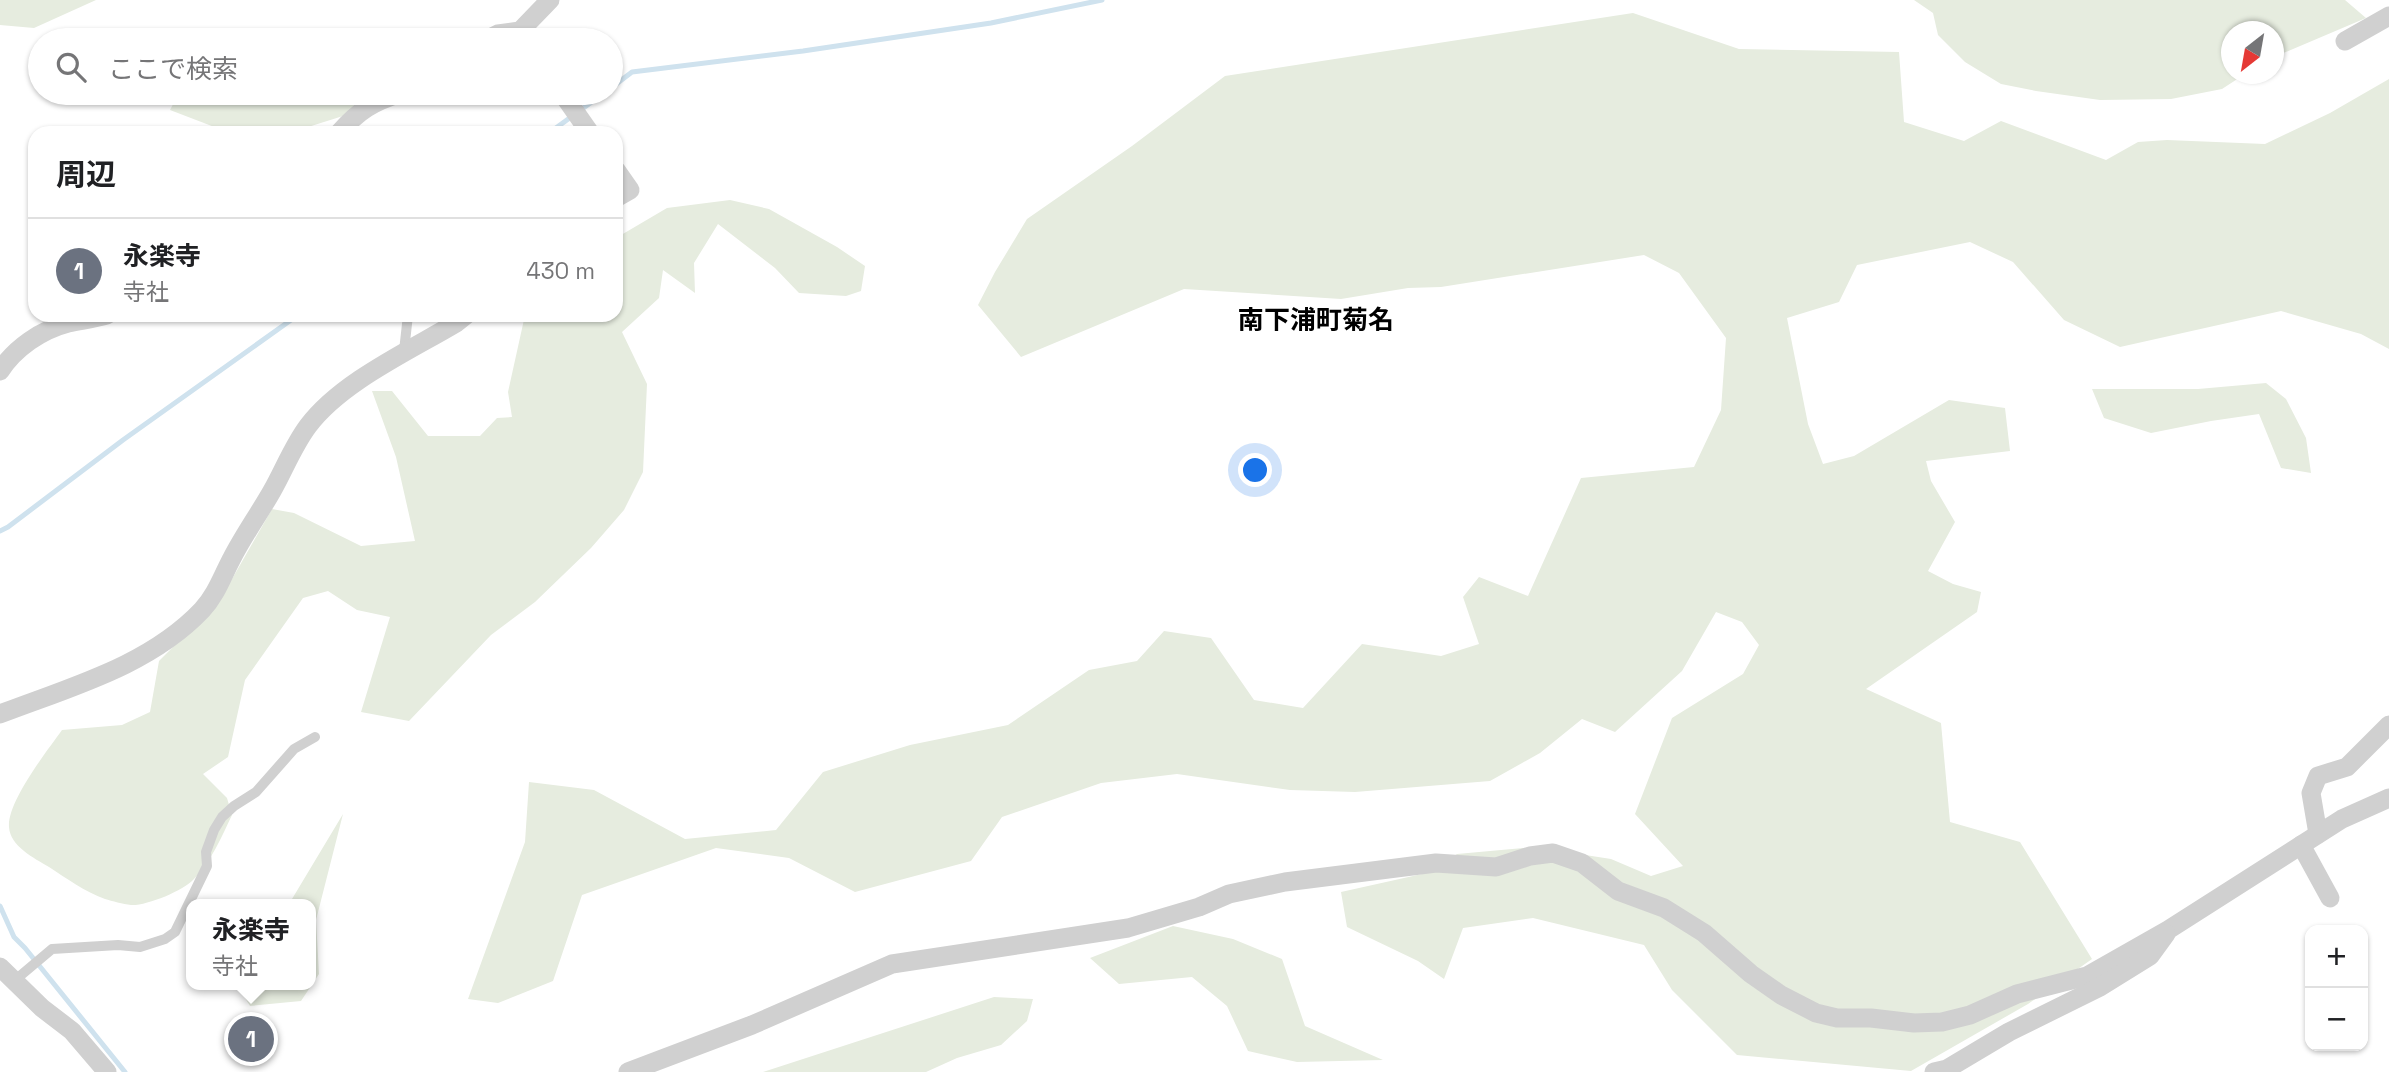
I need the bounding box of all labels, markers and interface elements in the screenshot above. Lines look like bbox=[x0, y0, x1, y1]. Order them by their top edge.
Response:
north arrow bbox=[2221, 21, 2284, 84]
search box bbox=[28, 28, 623, 105]
icon: search bbox=[52, 48, 90, 86]
text: ここで検索 bbox=[108, 52, 238, 86]
text: 周辺 bbox=[56, 155, 116, 194]
text: 永楽寺 bbox=[123, 239, 201, 273]
text: 1 bbox=[74, 256, 84, 286]
text: 430 m bbox=[526, 256, 595, 286]
text: 寺社 bbox=[123, 277, 169, 307]
district label: 南下浦町菊名 bbox=[1238, 303, 1394, 337]
your location bbox=[1238, 453, 1272, 487]
popup bbox=[186, 899, 316, 990]
text: 永楽寺 bbox=[212, 913, 290, 947]
map controls bbox=[2305, 925, 2368, 1051]
button: + bbox=[2305, 925, 2368, 988]
text: 寺社 bbox=[212, 951, 258, 981]
button: − bbox=[2305, 988, 2368, 1051]
pin: 1 bbox=[228, 1013, 274, 1065]

